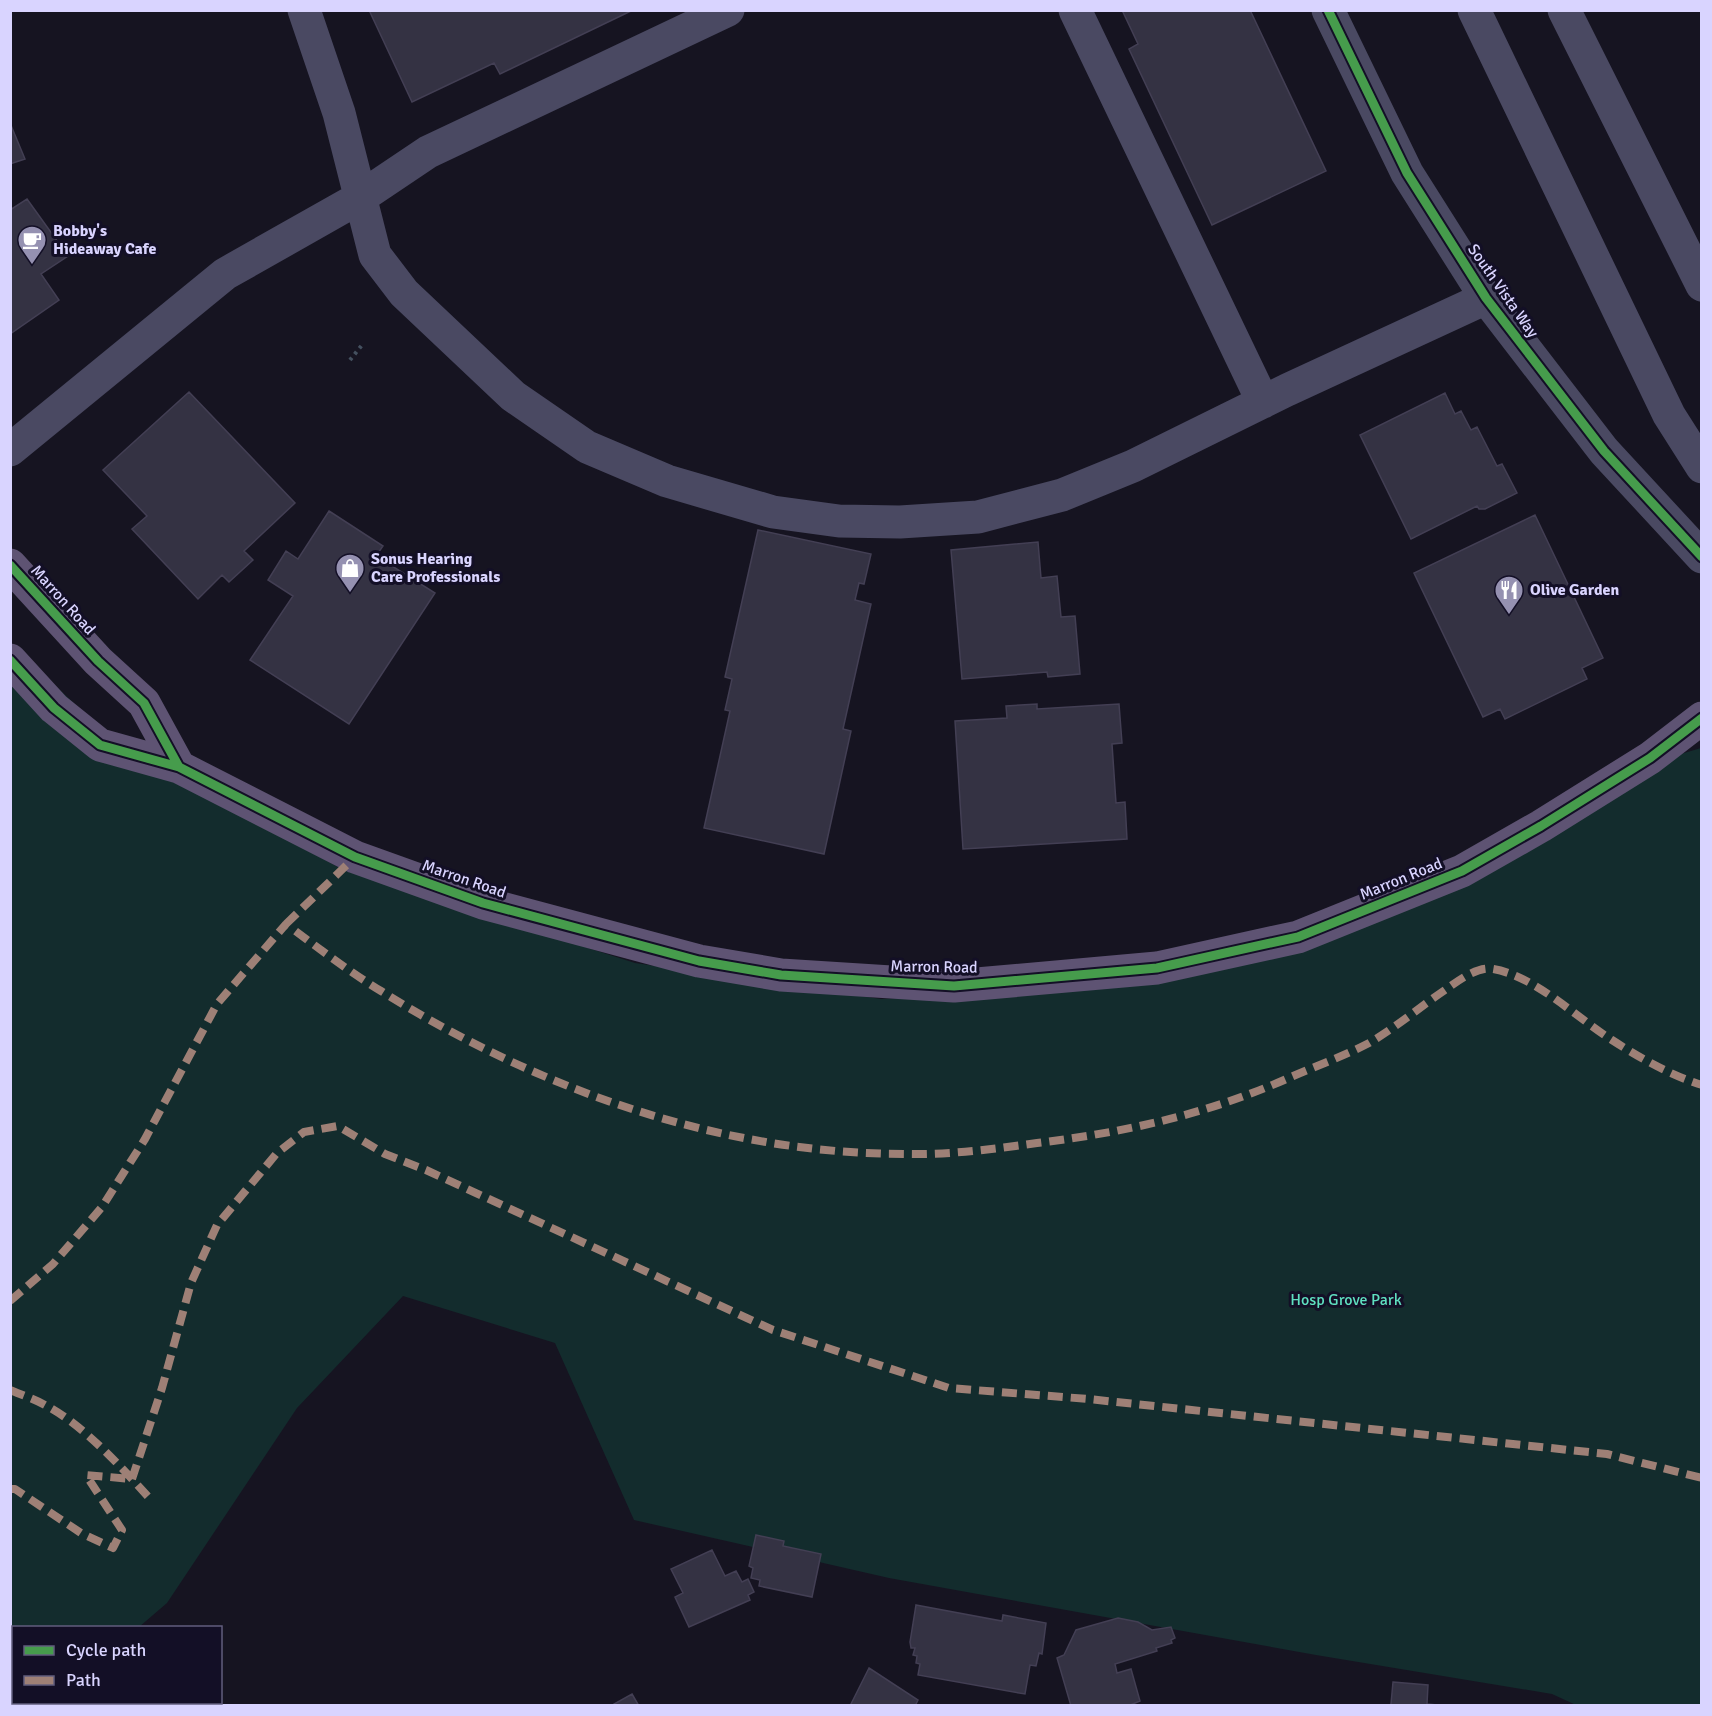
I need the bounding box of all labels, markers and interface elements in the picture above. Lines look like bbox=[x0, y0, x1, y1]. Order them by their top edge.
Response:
place label: Bobby's Hideaway Cafe bbox=[53, 221, 157, 259]
cafe icon: Bobby's Hideaway Cafe bbox=[16, 224, 48, 266]
street label: South Vista Way bbox=[1463, 240, 1543, 342]
place label: Sonus Hearing Care Professionals bbox=[371, 549, 500, 587]
shop icon: Sonus Hearing Care Professionals bbox=[334, 552, 366, 594]
street label: Marron Road bbox=[26, 561, 100, 639]
restaurant icon: Olive Garden bbox=[1493, 574, 1525, 616]
place label: Olive Garden bbox=[1530, 580, 1620, 600]
street label: Marron Road bbox=[1357, 853, 1445, 905]
street label: Marron Road bbox=[419, 855, 509, 903]
street label: Marron Road bbox=[890, 956, 978, 978]
park label: Hosp Grove Park bbox=[1290, 1290, 1402, 1310]
legend bbox=[12, 1626, 222, 1704]
text: Cycle path bbox=[66, 1639, 146, 1661]
text: Path bbox=[66, 1669, 101, 1691]

